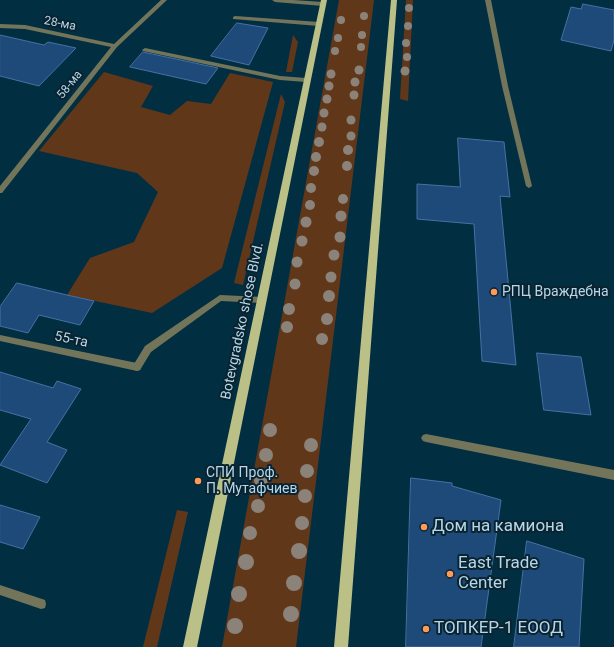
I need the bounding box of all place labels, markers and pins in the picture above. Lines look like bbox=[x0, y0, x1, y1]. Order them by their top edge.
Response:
place label: РПЦ Враждебна bbox=[502, 284, 609, 300]
marker: РПЦ Враждебна bbox=[489, 287, 499, 297]
place label: СПИ Проф. П. Мутафчиев bbox=[206, 465, 298, 498]
marker: СПИ Проф. П. Мутафчиев bbox=[193, 476, 203, 486]
place label: Дом на камиона bbox=[432, 517, 564, 537]
marker: Дом на камиона bbox=[419, 522, 429, 532]
place label: East Trade Center bbox=[458, 554, 538, 594]
marker: East Trade Center bbox=[445, 569, 455, 579]
place label: ТОПКЕР-1 ЕООД bbox=[434, 619, 563, 639]
marker: ТОПКЕР-1 ЕООД bbox=[421, 624, 431, 634]

